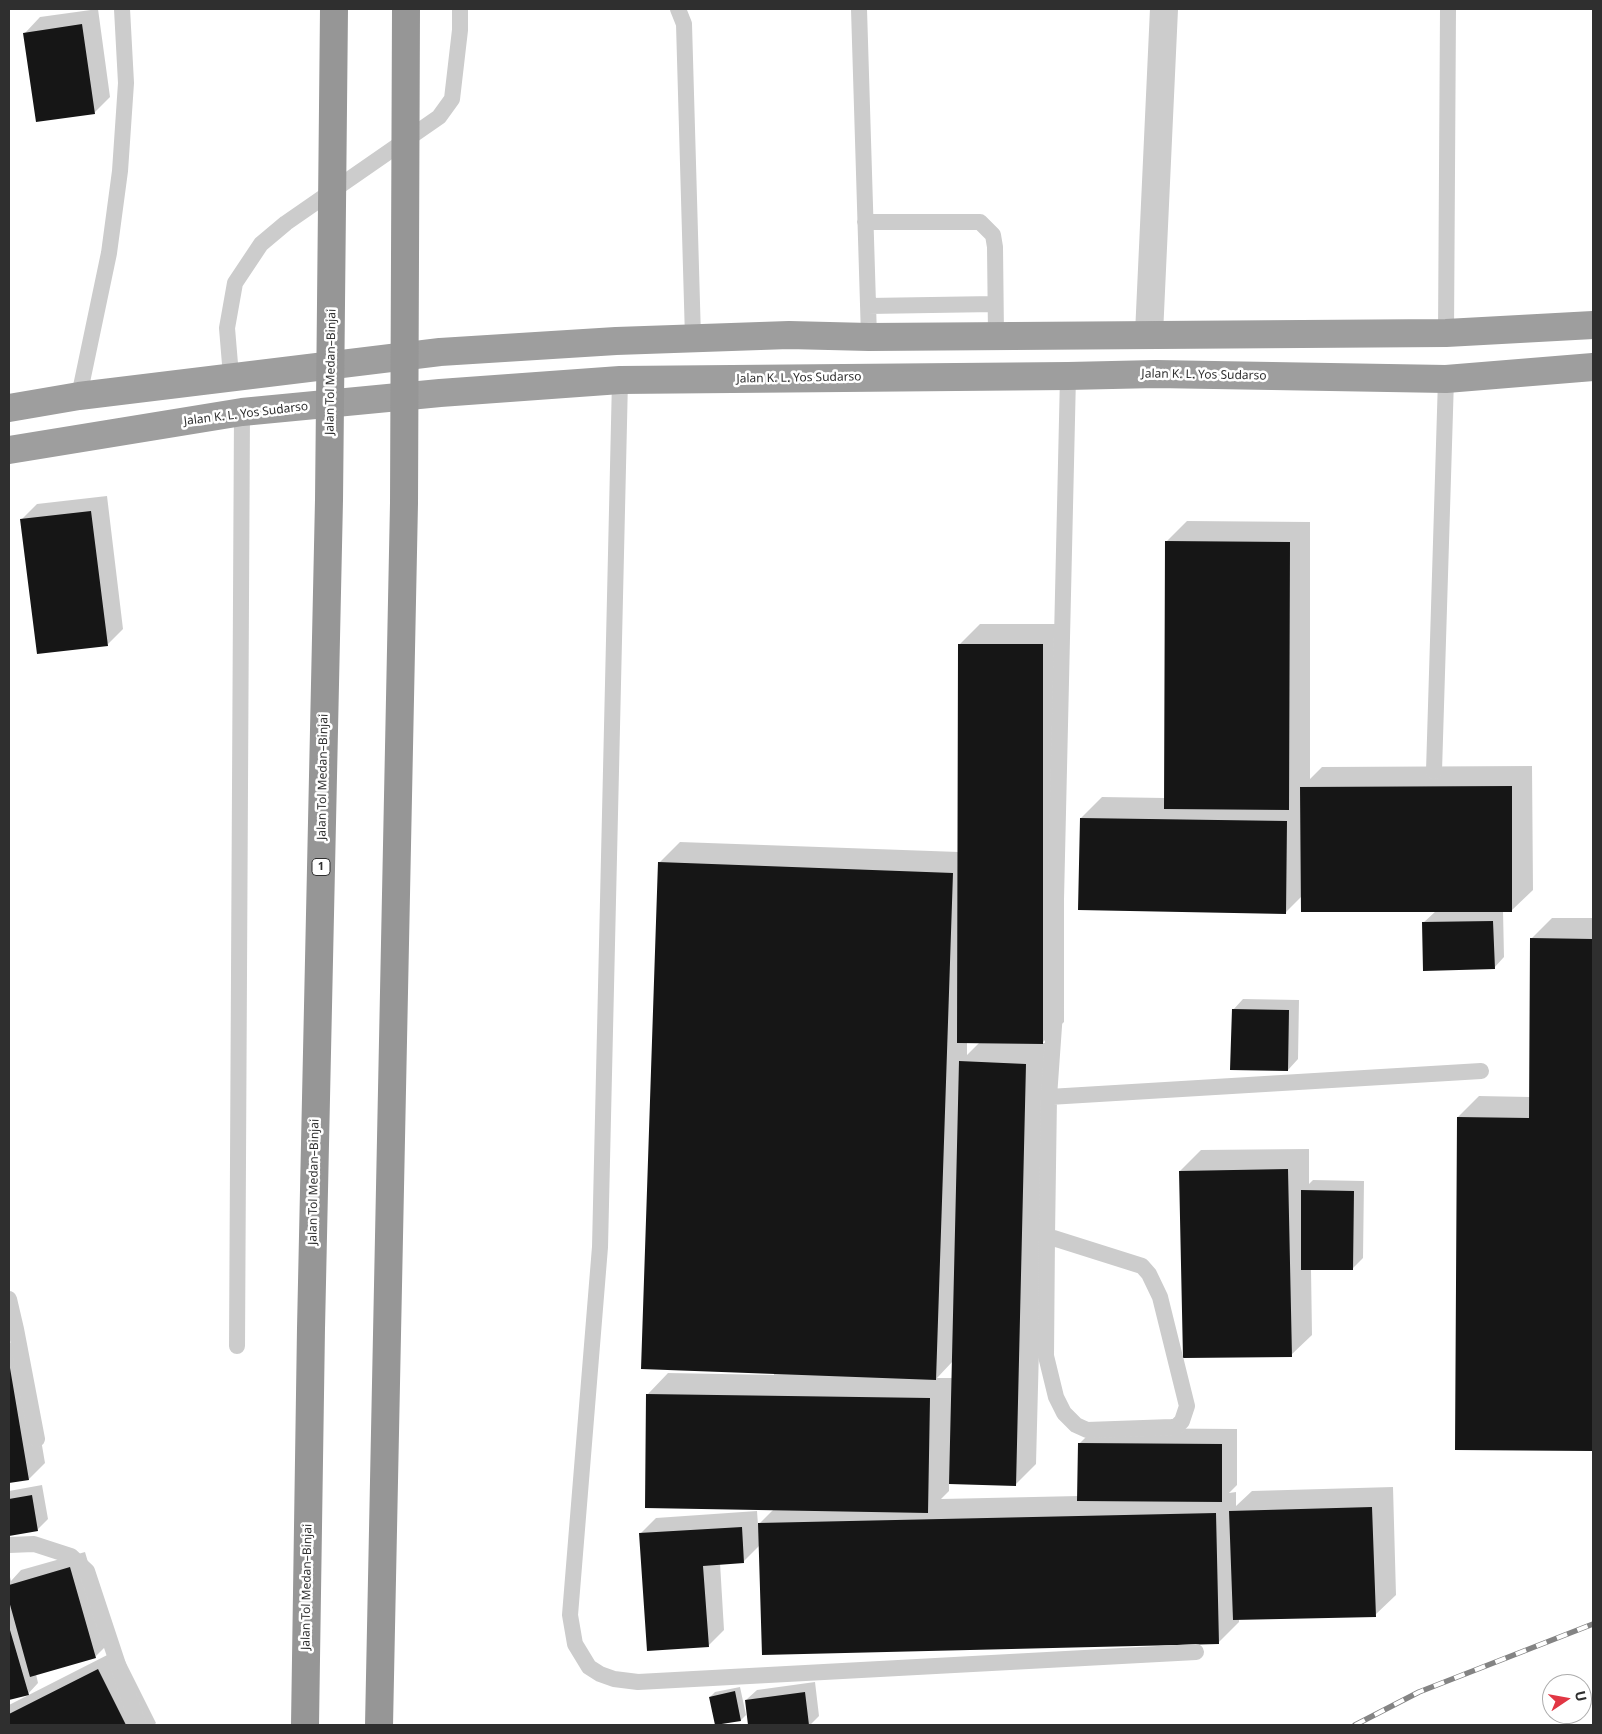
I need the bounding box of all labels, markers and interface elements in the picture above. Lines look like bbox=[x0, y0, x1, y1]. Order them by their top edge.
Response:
street label: Jalan Tol Medan–Binjai bbox=[323, 309, 339, 435]
street label: Jalan K. L. Yos Sudarso bbox=[1141, 367, 1267, 383]
street label: Jalan K. L. Yos Sudarso bbox=[736, 370, 862, 386]
street label: Jalan K. L. Yos Sudarso bbox=[183, 399, 309, 429]
street label: Jalan Tol Medan–Binjai bbox=[315, 714, 331, 840]
road number: 1 bbox=[312, 859, 330, 876]
street label: Jalan Tol Medan–Binjai bbox=[306, 1119, 322, 1245]
street label: Jalan Tol Medan–Binjai bbox=[299, 1524, 315, 1650]
north arrow bbox=[1542, 1674, 1592, 1724]
text: U bbox=[1571, 1689, 1592, 1703]

